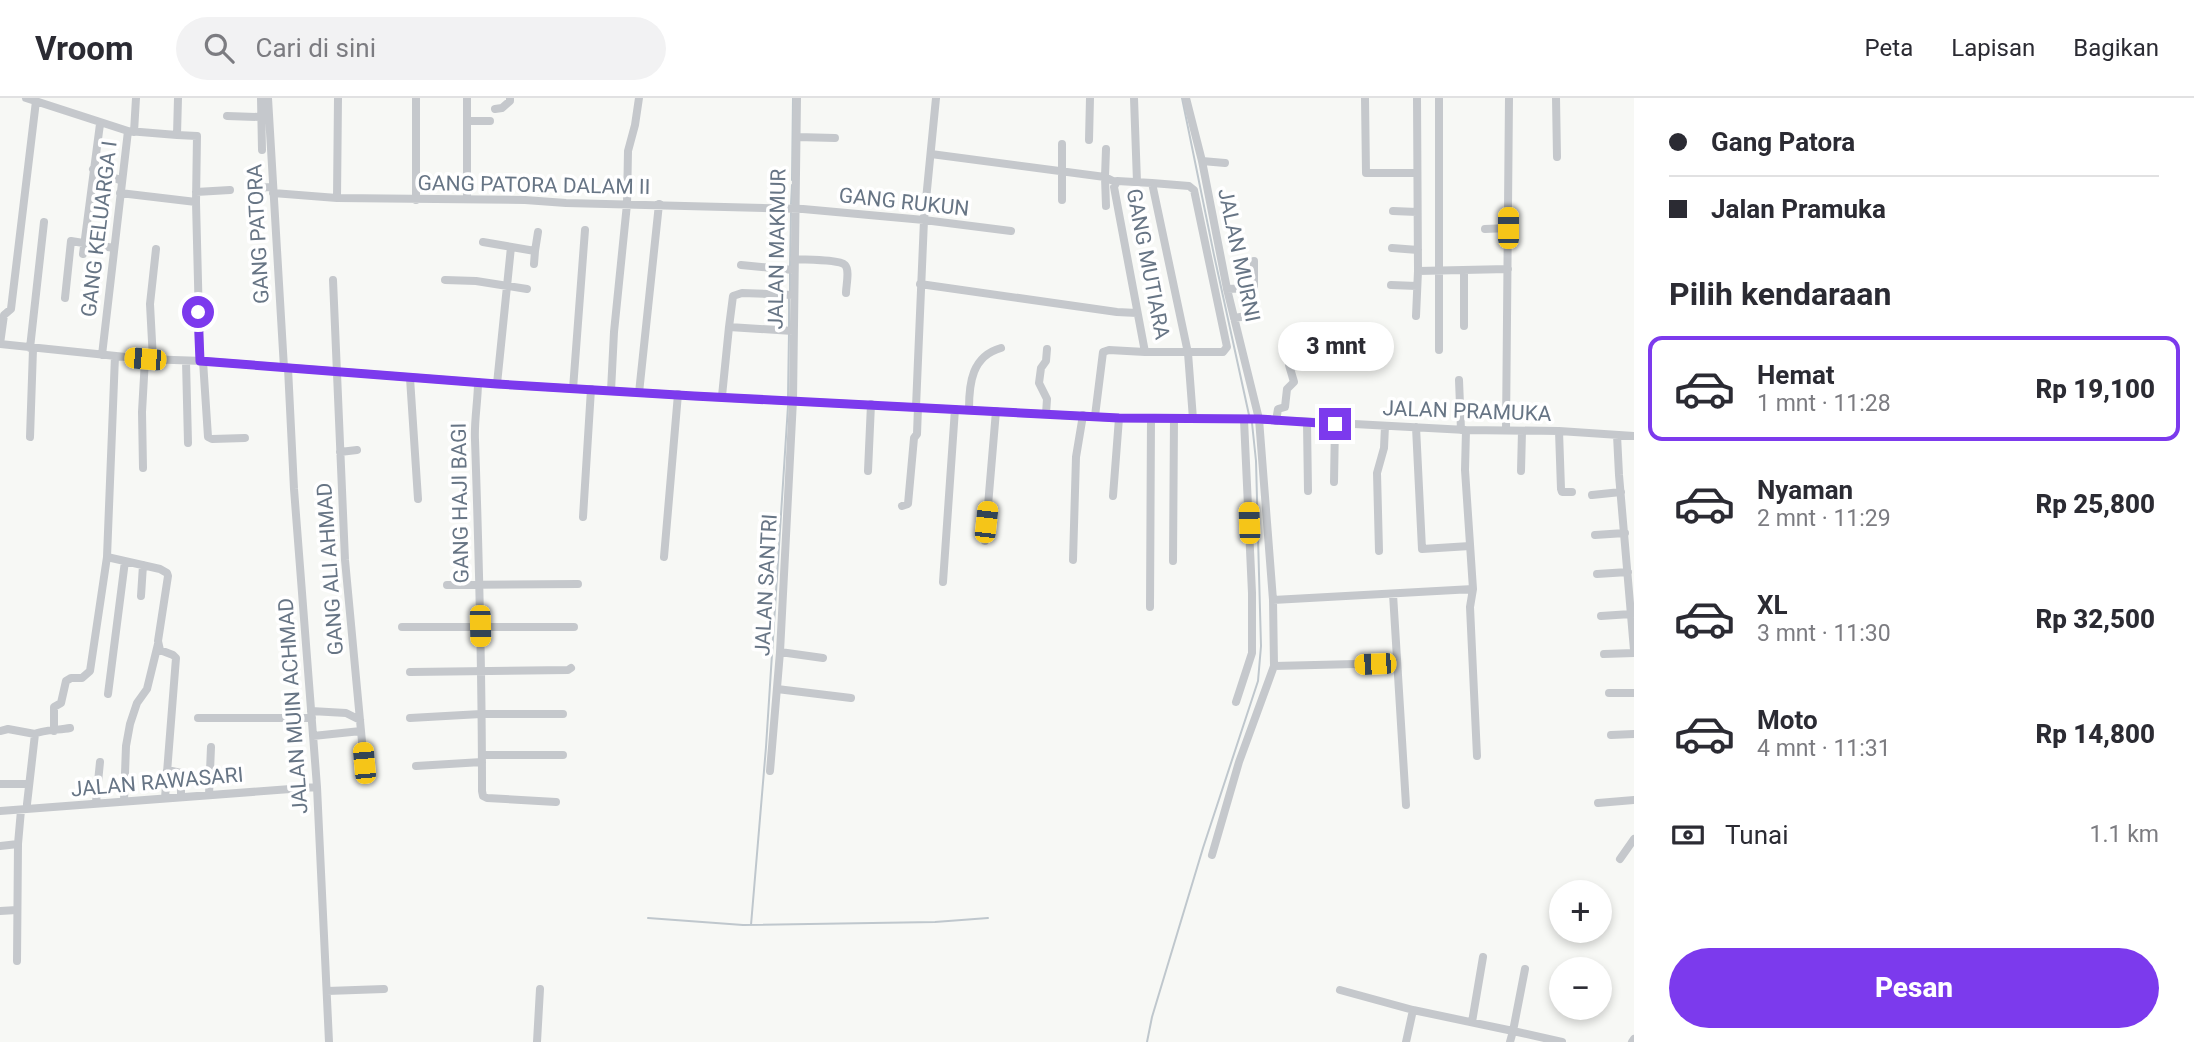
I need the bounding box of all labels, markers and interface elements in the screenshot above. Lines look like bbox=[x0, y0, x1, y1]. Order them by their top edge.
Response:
search box bbox=[176, 17, 666, 80]
text: Vroom bbox=[35, 29, 134, 68]
icon: search bbox=[200, 29, 238, 67]
text: Cari di sini bbox=[256, 33, 376, 63]
text: Peta bbox=[1865, 34, 1913, 62]
text: Lapisan bbox=[1951, 34, 2035, 62]
text: Bagikan bbox=[2073, 34, 2159, 62]
text: Gang Patora bbox=[1711, 127, 1855, 157]
street label: GANG KELUARGA I bbox=[76, 140, 122, 318]
street label: GANG PATORA bbox=[242, 163, 274, 305]
street label: JALAN MAKMUR bbox=[764, 168, 790, 330]
street label: GANG PATORA DALAM II bbox=[417, 171, 651, 199]
street label: GANG RUKUN bbox=[838, 183, 970, 221]
street label: JALAN MURNI bbox=[1213, 186, 1265, 324]
street label: GANG MUTIARA bbox=[1122, 187, 1174, 342]
text: Jalan Pramuka bbox=[1711, 194, 1886, 224]
car bbox=[1498, 207, 1519, 249]
text: Pilih kendaraan bbox=[1669, 275, 1891, 313]
route start bbox=[182, 296, 214, 328]
callout: 3 mnt bbox=[1277, 322, 1393, 372]
text: 3 mnt bbox=[1306, 333, 1366, 360]
car bbox=[124, 347, 167, 371]
icon: car bbox=[1673, 357, 1736, 420]
text: Hemat bbox=[1757, 360, 1835, 390]
text: Rp 19,100 bbox=[2035, 374, 2155, 404]
text: 1 mnt · 11:28 bbox=[1757, 390, 1891, 417]
street label: JALAN PRAMUKA bbox=[1382, 396, 1552, 426]
route end bbox=[1319, 408, 1351, 440]
street label: GANG HAJI BAGI bbox=[447, 423, 473, 583]
icon: car bbox=[1673, 472, 1736, 535]
text: Nyaman bbox=[1757, 475, 1853, 505]
street label: GANG ALI AHMAD bbox=[312, 482, 348, 656]
text: Rp 25,800 bbox=[2035, 489, 2155, 519]
car bbox=[974, 500, 999, 544]
car bbox=[1238, 502, 1261, 544]
text: 2 mnt · 11:29 bbox=[1757, 505, 1891, 532]
street label: JALAN SANTRI bbox=[750, 513, 782, 657]
icon: car bbox=[1673, 587, 1736, 650]
text: XL bbox=[1757, 590, 1788, 620]
street label: JALAN MUIN ACHMAD bbox=[273, 597, 313, 815]
text: Rp 32,500 bbox=[2035, 604, 2155, 634]
car bbox=[470, 605, 491, 647]
text: 3 mnt · 11:30 bbox=[1757, 620, 1891, 647]
car bbox=[1354, 653, 1397, 675]
icon: car bbox=[1673, 702, 1736, 765]
text: Moto bbox=[1757, 705, 1818, 735]
text: Rp 14,800 bbox=[2035, 719, 2155, 749]
text: 4 mnt · 11:31 bbox=[1757, 735, 1891, 762]
car bbox=[352, 741, 377, 785]
street label: JALAN RAWASARI bbox=[70, 763, 244, 801]
icon: cash bbox=[1669, 816, 1707, 854]
text: Tunai bbox=[1725, 820, 1788, 850]
text: 1.1 km bbox=[2090, 821, 2159, 848]
map controls bbox=[1549, 880, 1612, 1020]
button: + bbox=[1549, 880, 1612, 943]
button: Pesan bbox=[1669, 948, 2159, 1028]
button: − bbox=[1549, 957, 1612, 1020]

